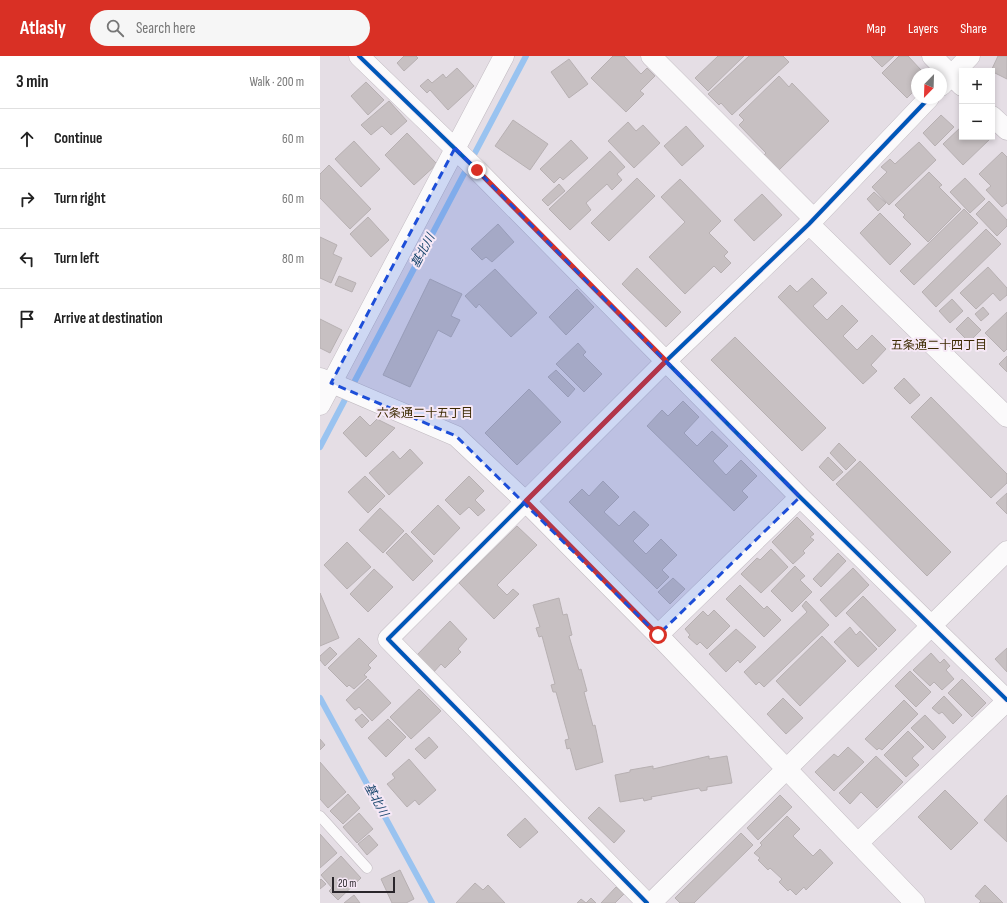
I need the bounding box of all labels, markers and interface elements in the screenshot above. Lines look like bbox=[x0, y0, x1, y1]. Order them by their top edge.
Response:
search box bbox=[90, 10, 370, 46]
text: Atlasly bbox=[20, 17, 66, 40]
icon: search bbox=[104, 17, 126, 39]
text: Search here bbox=[136, 19, 196, 38]
text: Map bbox=[866, 20, 886, 37]
text: Layers bbox=[908, 20, 938, 37]
text: Share bbox=[960, 20, 987, 37]
north arrow bbox=[911, 68, 947, 104]
map controls bbox=[959, 68, 995, 140]
button: + bbox=[959, 68, 995, 104]
text: 3 min bbox=[16, 72, 49, 92]
text: Walk · 200 m bbox=[249, 74, 304, 90]
button: − bbox=[959, 104, 995, 140]
icon: ahead bbox=[16, 128, 38, 150]
text: Continue bbox=[54, 129, 103, 148]
text: 60 m bbox=[282, 131, 304, 147]
route end bbox=[468, 161, 486, 179]
icon: right bbox=[16, 188, 38, 210]
text: Turn right bbox=[54, 189, 106, 208]
text: 60 m bbox=[282, 191, 304, 207]
water label: 基北川 bbox=[408, 230, 439, 270]
icon: left bbox=[16, 248, 38, 270]
text: Turn left bbox=[54, 249, 99, 268]
text: 80 m bbox=[282, 251, 304, 267]
icon: arrive bbox=[16, 308, 38, 330]
text: Arrive at destination bbox=[54, 309, 163, 328]
district label: 五条通二十四丁目 bbox=[891, 338, 987, 353]
district label: 六条通二十五丁目 bbox=[377, 406, 473, 421]
route start bbox=[649, 626, 667, 644]
water label: 基北川 bbox=[361, 781, 392, 821]
scale bar bbox=[332, 875, 395, 894]
text: 20 m bbox=[338, 877, 356, 890]

